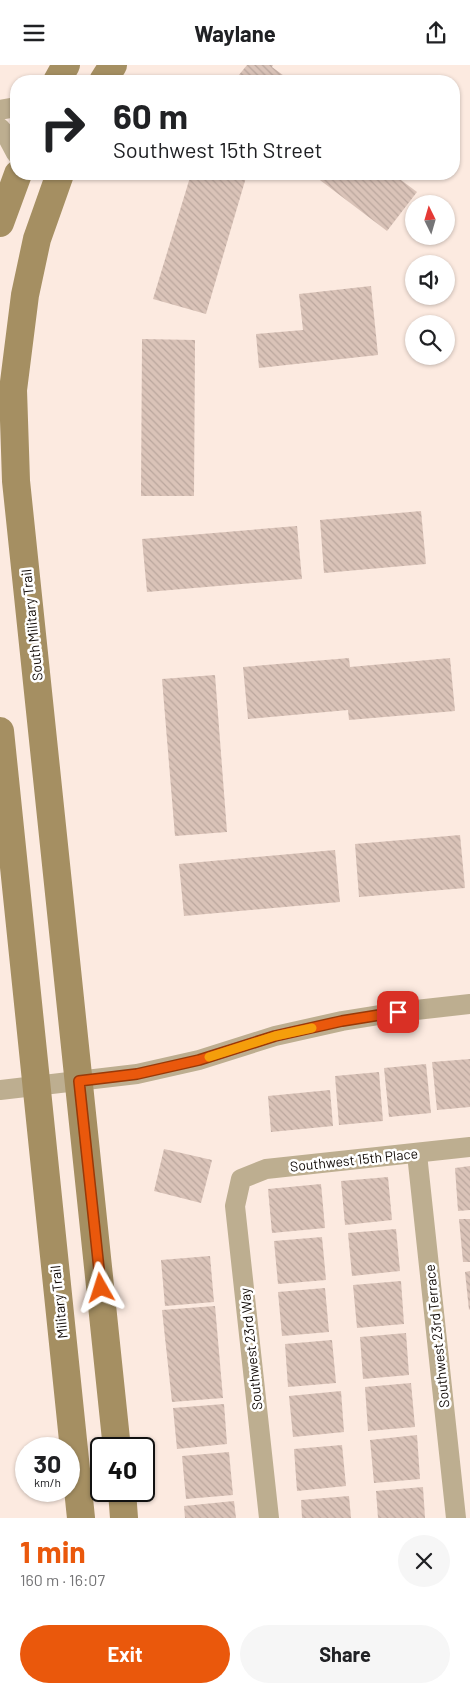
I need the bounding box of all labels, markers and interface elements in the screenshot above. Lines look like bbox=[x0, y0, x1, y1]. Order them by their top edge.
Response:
icon: menu bbox=[20, 19, 48, 47]
icon: share bbox=[422, 19, 450, 47]
text: Waylane bbox=[194, 20, 276, 46]
text: 60 m bbox=[113, 94, 188, 136]
icon: right bbox=[30, 95, 95, 160]
text: Southwest 15th Street bbox=[113, 136, 323, 162]
north arrow bbox=[405, 195, 455, 245]
map controls bbox=[405, 195, 455, 365]
button: sound bbox=[405, 255, 455, 305]
button: search bbox=[405, 315, 455, 365]
street label: South Military Trail bbox=[17, 568, 46, 682]
pin bbox=[377, 991, 419, 1033]
icon: arrive bbox=[384, 998, 412, 1026]
street label: Southwest 15th Place bbox=[289, 1144, 419, 1175]
position arrow bbox=[74, 1261, 126, 1313]
street label: Southwest 23rd Terrace bbox=[421, 1263, 452, 1409]
street label: Military Trail bbox=[46, 1265, 71, 1340]
street label: Southwest 23rd Way bbox=[236, 1287, 265, 1411]
speed limit sign: 40 bbox=[90, 1437, 155, 1502]
text: 30 bbox=[34, 1448, 61, 1478]
text: km/h bbox=[34, 1475, 61, 1489]
text: 1 min bbox=[20, 1533, 86, 1569]
button: close bbox=[398, 1535, 450, 1587]
text: 160 m · 16:07 bbox=[20, 1570, 105, 1589]
button: Exit bbox=[20, 1625, 230, 1683]
button: Share bbox=[240, 1625, 450, 1683]

